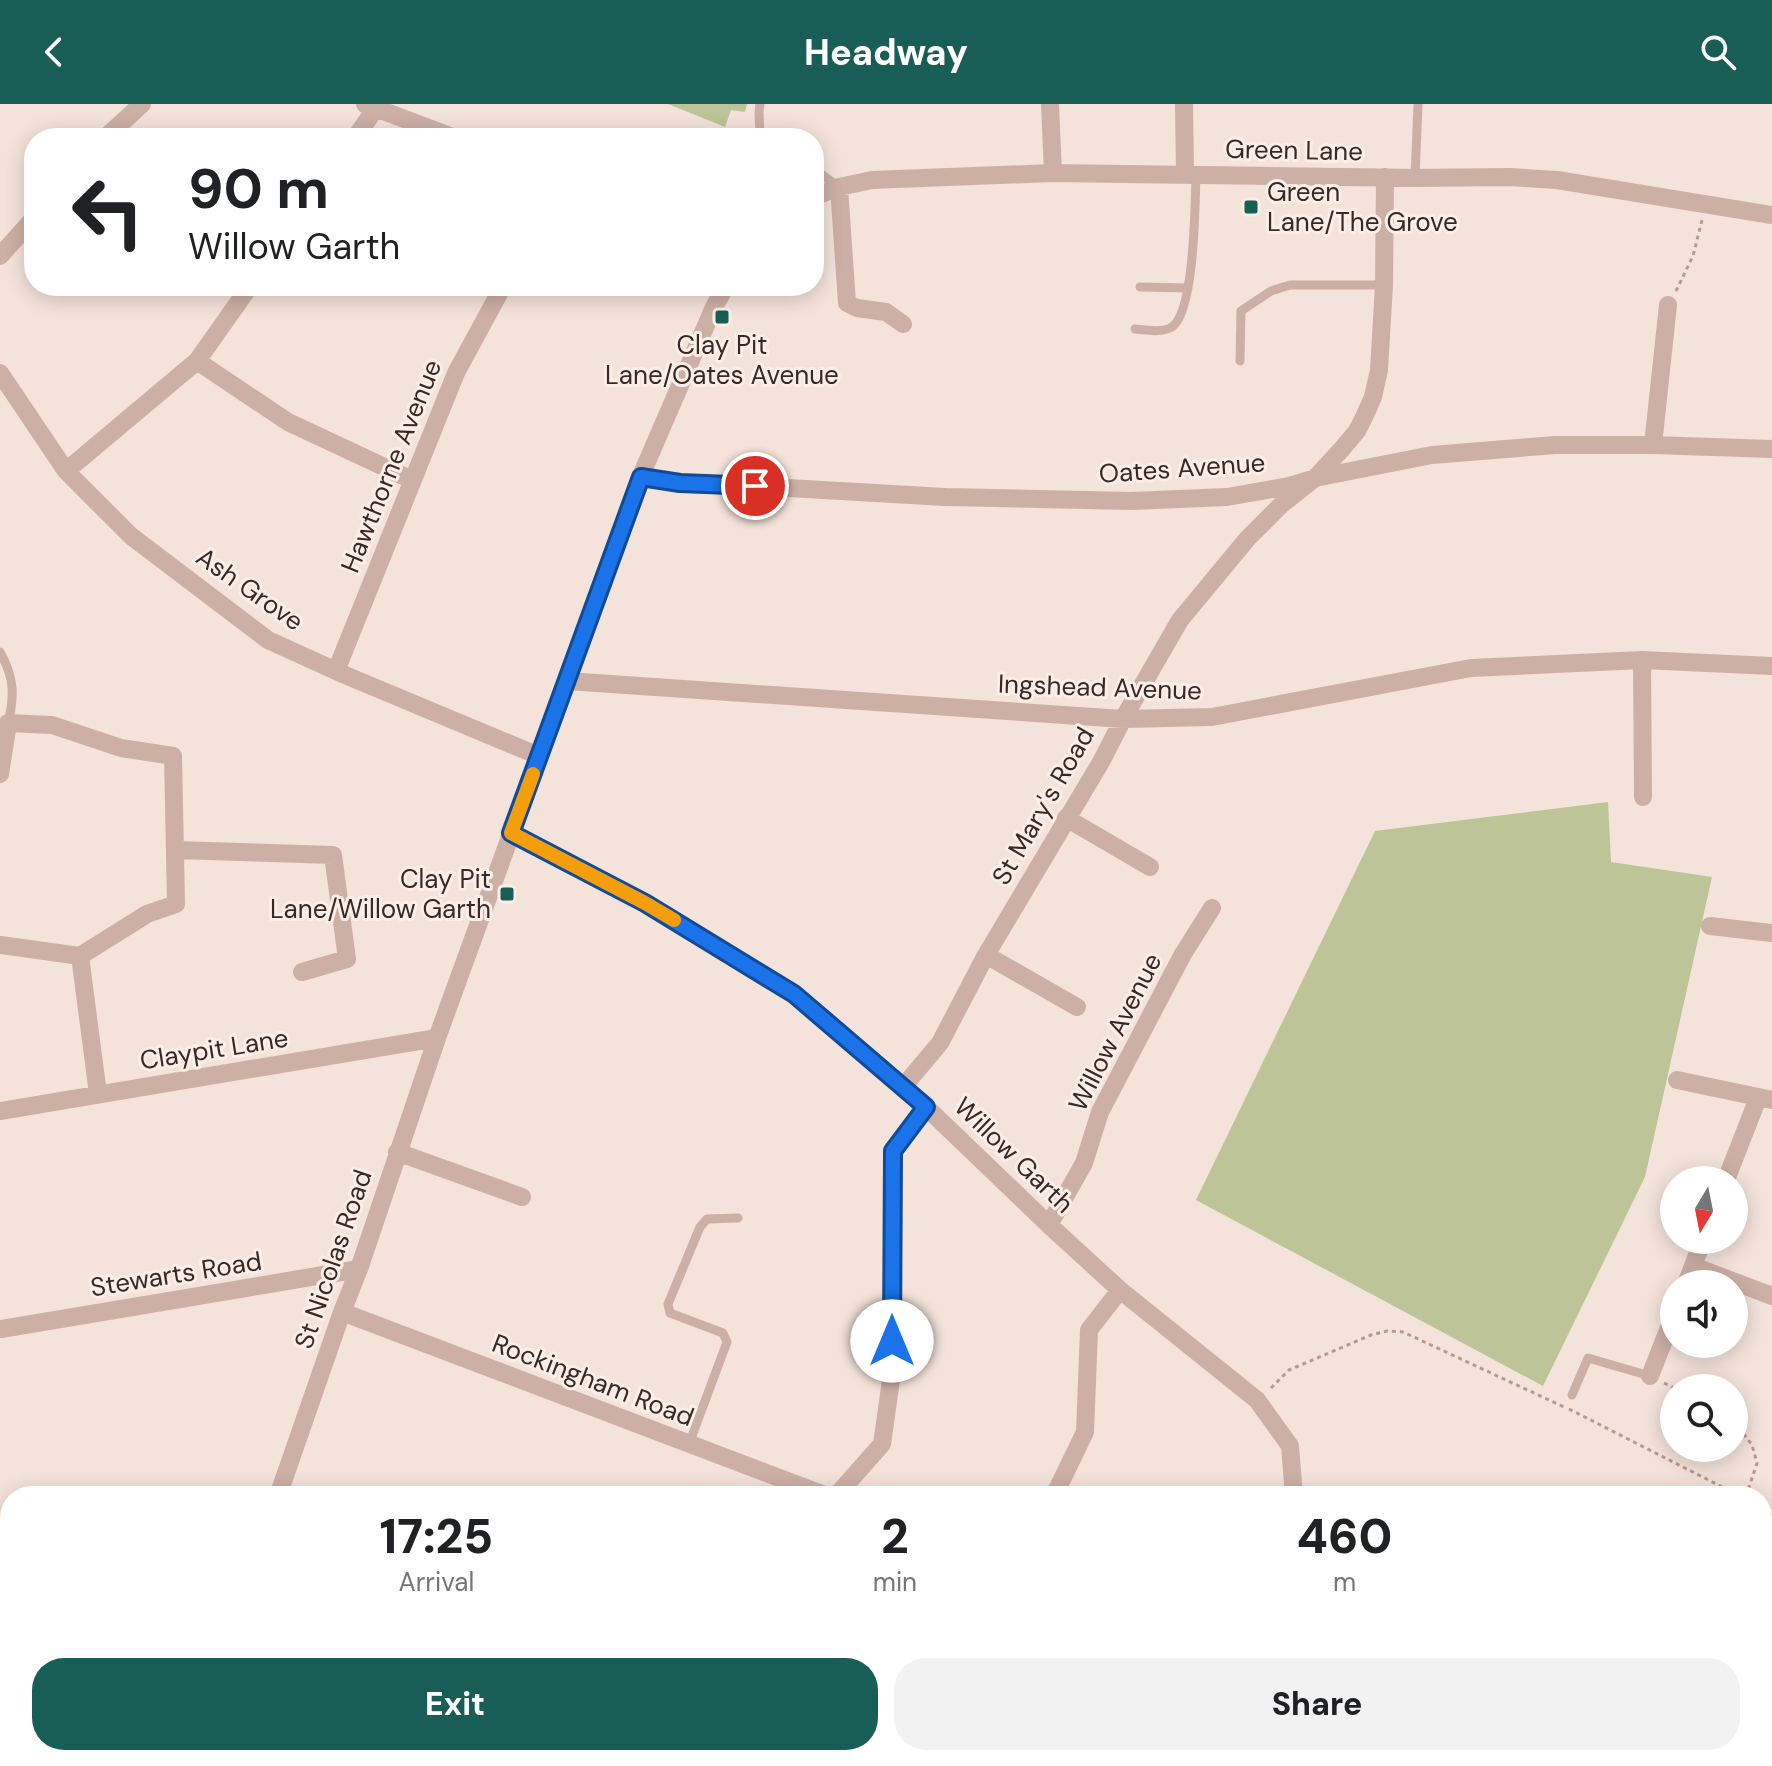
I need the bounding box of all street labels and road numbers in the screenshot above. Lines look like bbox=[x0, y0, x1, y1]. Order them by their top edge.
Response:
street label: Green Lane bbox=[1225, 132, 1363, 168]
street label: Hawthorne Avenue bbox=[333, 355, 449, 577]
street label: Oates Avenue bbox=[1098, 445, 1266, 491]
street label: Ash Grove bbox=[190, 540, 310, 638]
street label: Ingshead Avenue bbox=[997, 666, 1203, 708]
street label: St Mary's Road bbox=[984, 721, 1102, 891]
street label: Willow Avenue bbox=[1061, 947, 1169, 1117]
street label: Claypit Lane bbox=[137, 1020, 291, 1078]
street label: Willow Garth bbox=[947, 1090, 1081, 1220]
street label: St Nicolas Road bbox=[286, 1165, 380, 1353]
street label: Stewarts Road bbox=[88, 1244, 264, 1304]
street label: Rockingham Road bbox=[487, 1326, 699, 1434]

